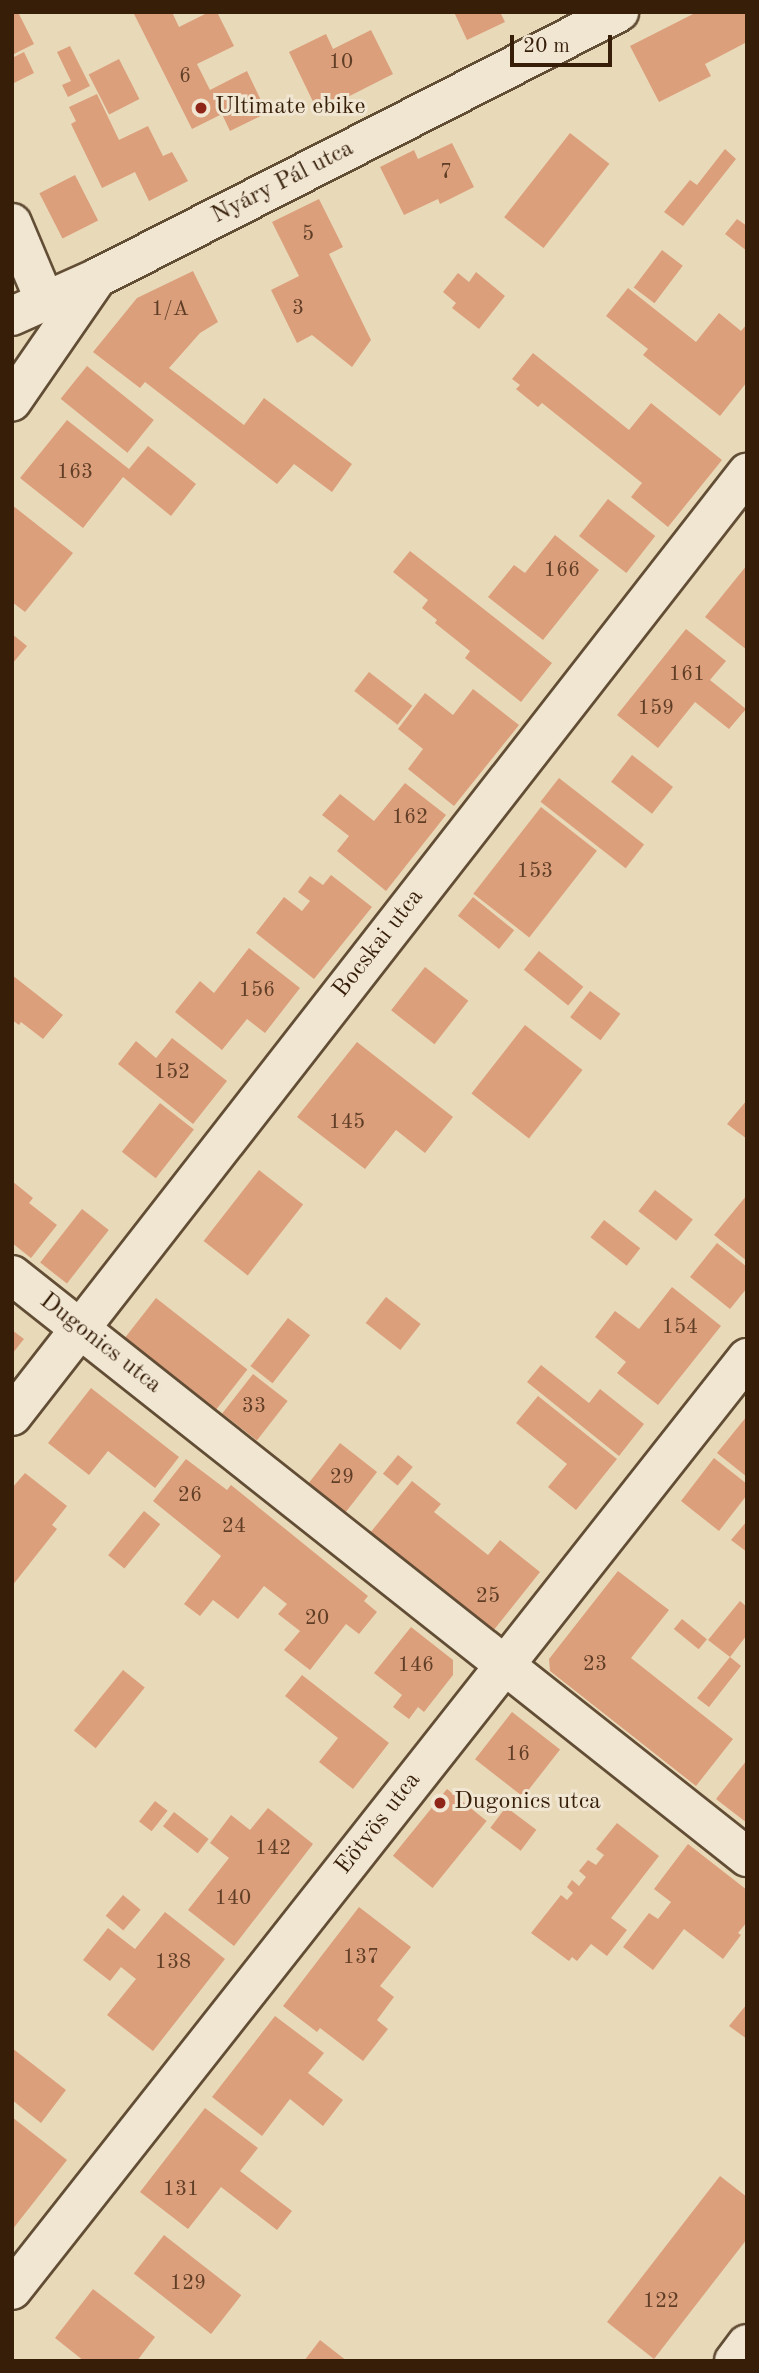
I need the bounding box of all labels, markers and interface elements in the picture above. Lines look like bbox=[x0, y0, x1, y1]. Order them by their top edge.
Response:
scale bar bbox=[514, 21, 616, 65]
text: 20 m bbox=[523, 36, 570, 57]
house number: 10 bbox=[329, 50, 353, 76]
house number: 6 bbox=[179, 64, 191, 90]
place label: Ultimate ebike bbox=[215, 94, 365, 122]
marker: Ultimate ebike bbox=[193, 100, 209, 116]
street label: Nyáry Pál utca bbox=[207, 135, 359, 231]
house number: 7 bbox=[440, 160, 452, 186]
house number: 5 bbox=[302, 222, 314, 248]
house number: 3 bbox=[292, 296, 304, 322]
house number: 1/A bbox=[151, 297, 189, 323]
house number: 163 bbox=[57, 460, 93, 486]
house number: 166 bbox=[544, 558, 580, 584]
house number: 161 bbox=[669, 662, 705, 688]
house number: 159 bbox=[638, 696, 674, 722]
house number: 162 bbox=[392, 805, 428, 831]
house number: 153 bbox=[517, 859, 553, 885]
street label: Bocskai utca bbox=[328, 884, 430, 1004]
house number: 156 bbox=[239, 978, 275, 1004]
house number: 152 bbox=[154, 1060, 190, 1086]
house number: 145 bbox=[329, 1110, 365, 1136]
street label: Dugonics utca bbox=[33, 1287, 167, 1401]
house number: 154 bbox=[662, 1315, 698, 1341]
house number: 33 bbox=[242, 1394, 266, 1420]
house number: 29 bbox=[330, 1465, 354, 1491]
house number: 26 bbox=[178, 1483, 202, 1509]
house number: 24 bbox=[222, 1514, 246, 1540]
house number: 25 bbox=[476, 1584, 500, 1610]
house number: 20 bbox=[305, 1606, 329, 1632]
house number: 23 bbox=[583, 1652, 607, 1678]
house number: 146 bbox=[398, 1653, 434, 1679]
house number: 16 bbox=[506, 1742, 530, 1768]
street label: Eötvös utca bbox=[330, 1767, 428, 1881]
place label: Dugonics utca bbox=[454, 1789, 601, 1817]
marker: Dugonics utca bbox=[432, 1795, 448, 1811]
house number: 142 bbox=[255, 1836, 291, 1862]
house number: 140 bbox=[215, 1886, 251, 1912]
house number: 137 bbox=[343, 1945, 379, 1971]
house number: 138 bbox=[155, 1950, 191, 1976]
house number: 131 bbox=[163, 2177, 199, 2203]
house number: 129 bbox=[170, 2271, 206, 2297]
house number: 122 bbox=[643, 2289, 679, 2315]

